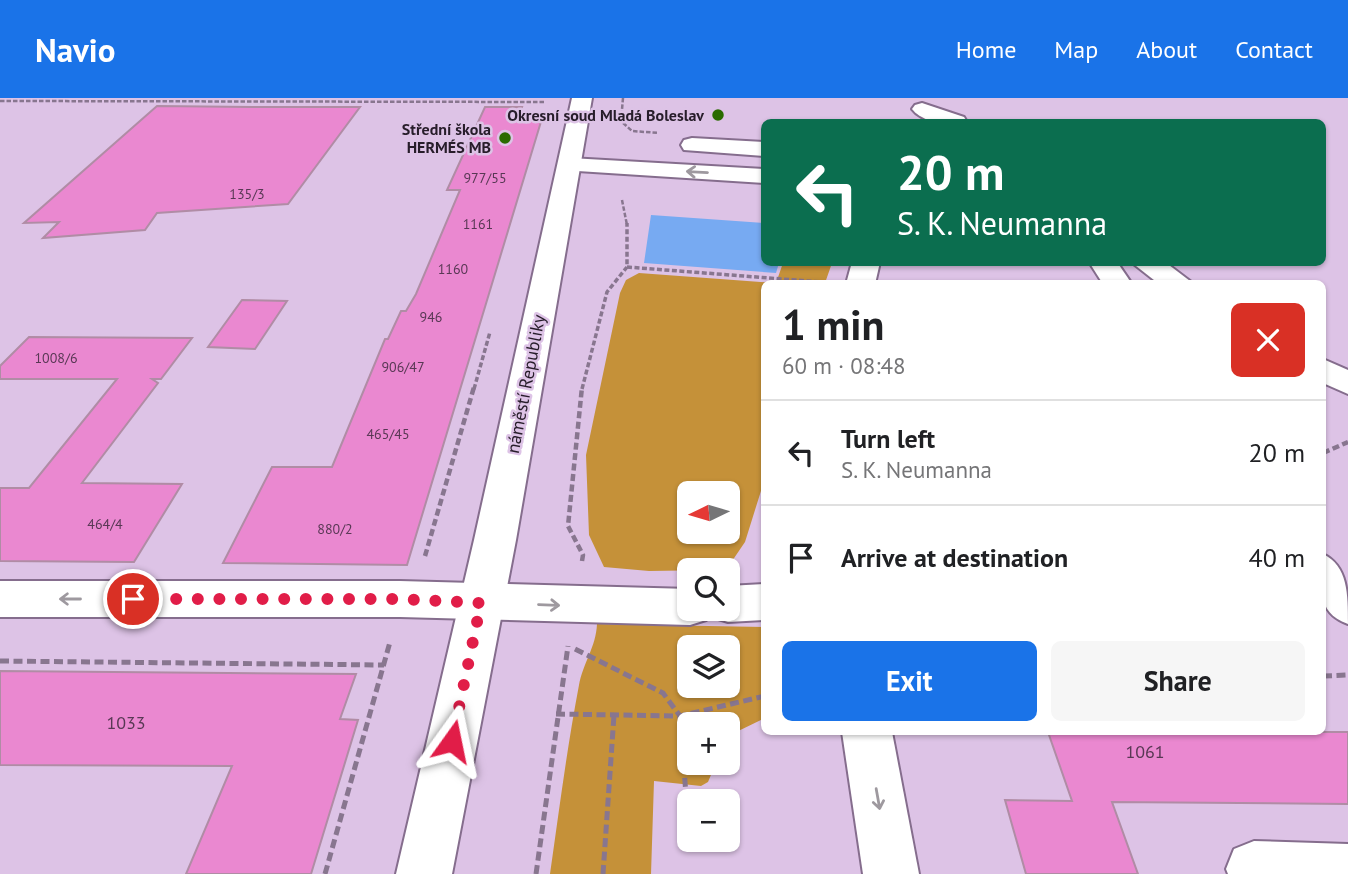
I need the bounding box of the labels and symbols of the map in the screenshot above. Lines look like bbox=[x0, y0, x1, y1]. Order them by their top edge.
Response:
place label: Okresní soud Mladá Boleslav bbox=[507, 105, 704, 125]
marker: Okresní soud Mladá Boleslav bbox=[710, 107, 726, 123]
place label: Střední škola HERMÉS MB bbox=[402, 119, 491, 157]
marker: Střední škola HERMÉS MB bbox=[497, 130, 513, 146]
one-way arrow bbox=[685, 165, 708, 178]
house number: 977/55 bbox=[463, 169, 507, 187]
house number: 135/3 bbox=[229, 185, 265, 203]
house number: 1161 bbox=[463, 215, 493, 233]
house number: 1160 bbox=[438, 260, 469, 278]
house number: 946 bbox=[420, 308, 442, 326]
street label: náměstí Republiky bbox=[501, 312, 550, 455]
house number: 1008/6 bbox=[34, 349, 78, 367]
house number: 906/47 bbox=[381, 358, 425, 376]
house number: 465/45 bbox=[366, 425, 410, 443]
north arrow bbox=[677, 481, 740, 544]
house number: 464/4 bbox=[87, 515, 123, 533]
house number: 880/2 bbox=[317, 520, 353, 538]
pin bbox=[103, 569, 163, 629]
one-way arrow bbox=[59, 592, 82, 606]
one-way arrow bbox=[538, 599, 561, 612]
position arrow bbox=[415, 704, 489, 778]
house number: 1033 bbox=[106, 711, 146, 734]
house number: 1061 bbox=[1125, 740, 1165, 763]
one-way arrow bbox=[872, 787, 885, 810]

